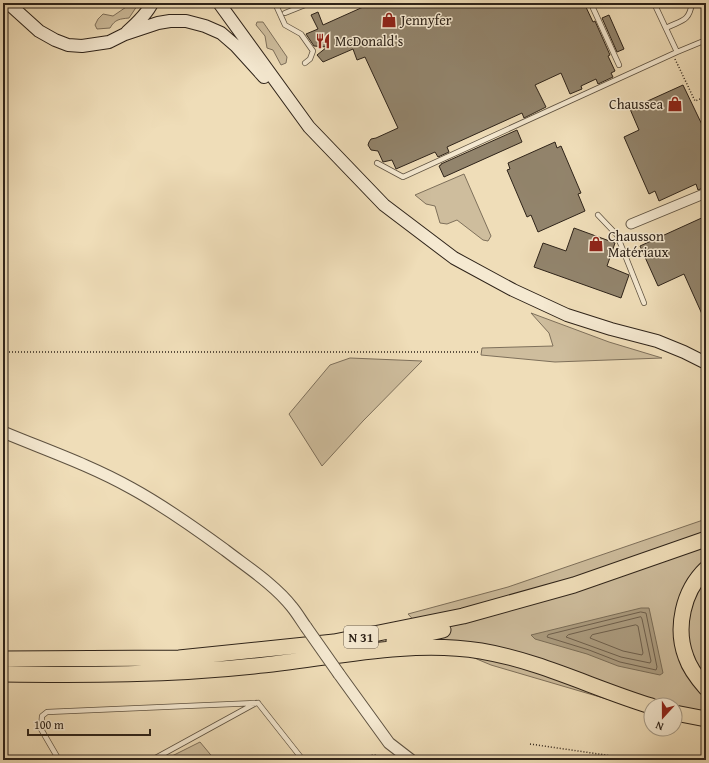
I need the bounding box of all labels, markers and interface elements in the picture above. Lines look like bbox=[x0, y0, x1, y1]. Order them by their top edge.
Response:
place label: Jennyfer bbox=[399, 10, 452, 30]
shop icon: Jennyfer bbox=[380, 11, 398, 29]
place label: McDonald's bbox=[335, 31, 403, 51]
restaurant icon: McDonald's bbox=[314, 32, 332, 50]
place label: Chaussea bbox=[609, 94, 663, 114]
shop icon: Chaussea bbox=[666, 95, 684, 113]
place label: Chausson Matériaux bbox=[608, 226, 669, 262]
shop icon: Chausson Matériaux bbox=[587, 235, 605, 253]
road number: N 31 bbox=[344, 626, 378, 648]
north arrow bbox=[643, 697, 683, 737]
scale bar bbox=[28, 711, 150, 737]
text: 100 m bbox=[34, 716, 64, 733]
text: N bbox=[653, 717, 666, 735]

